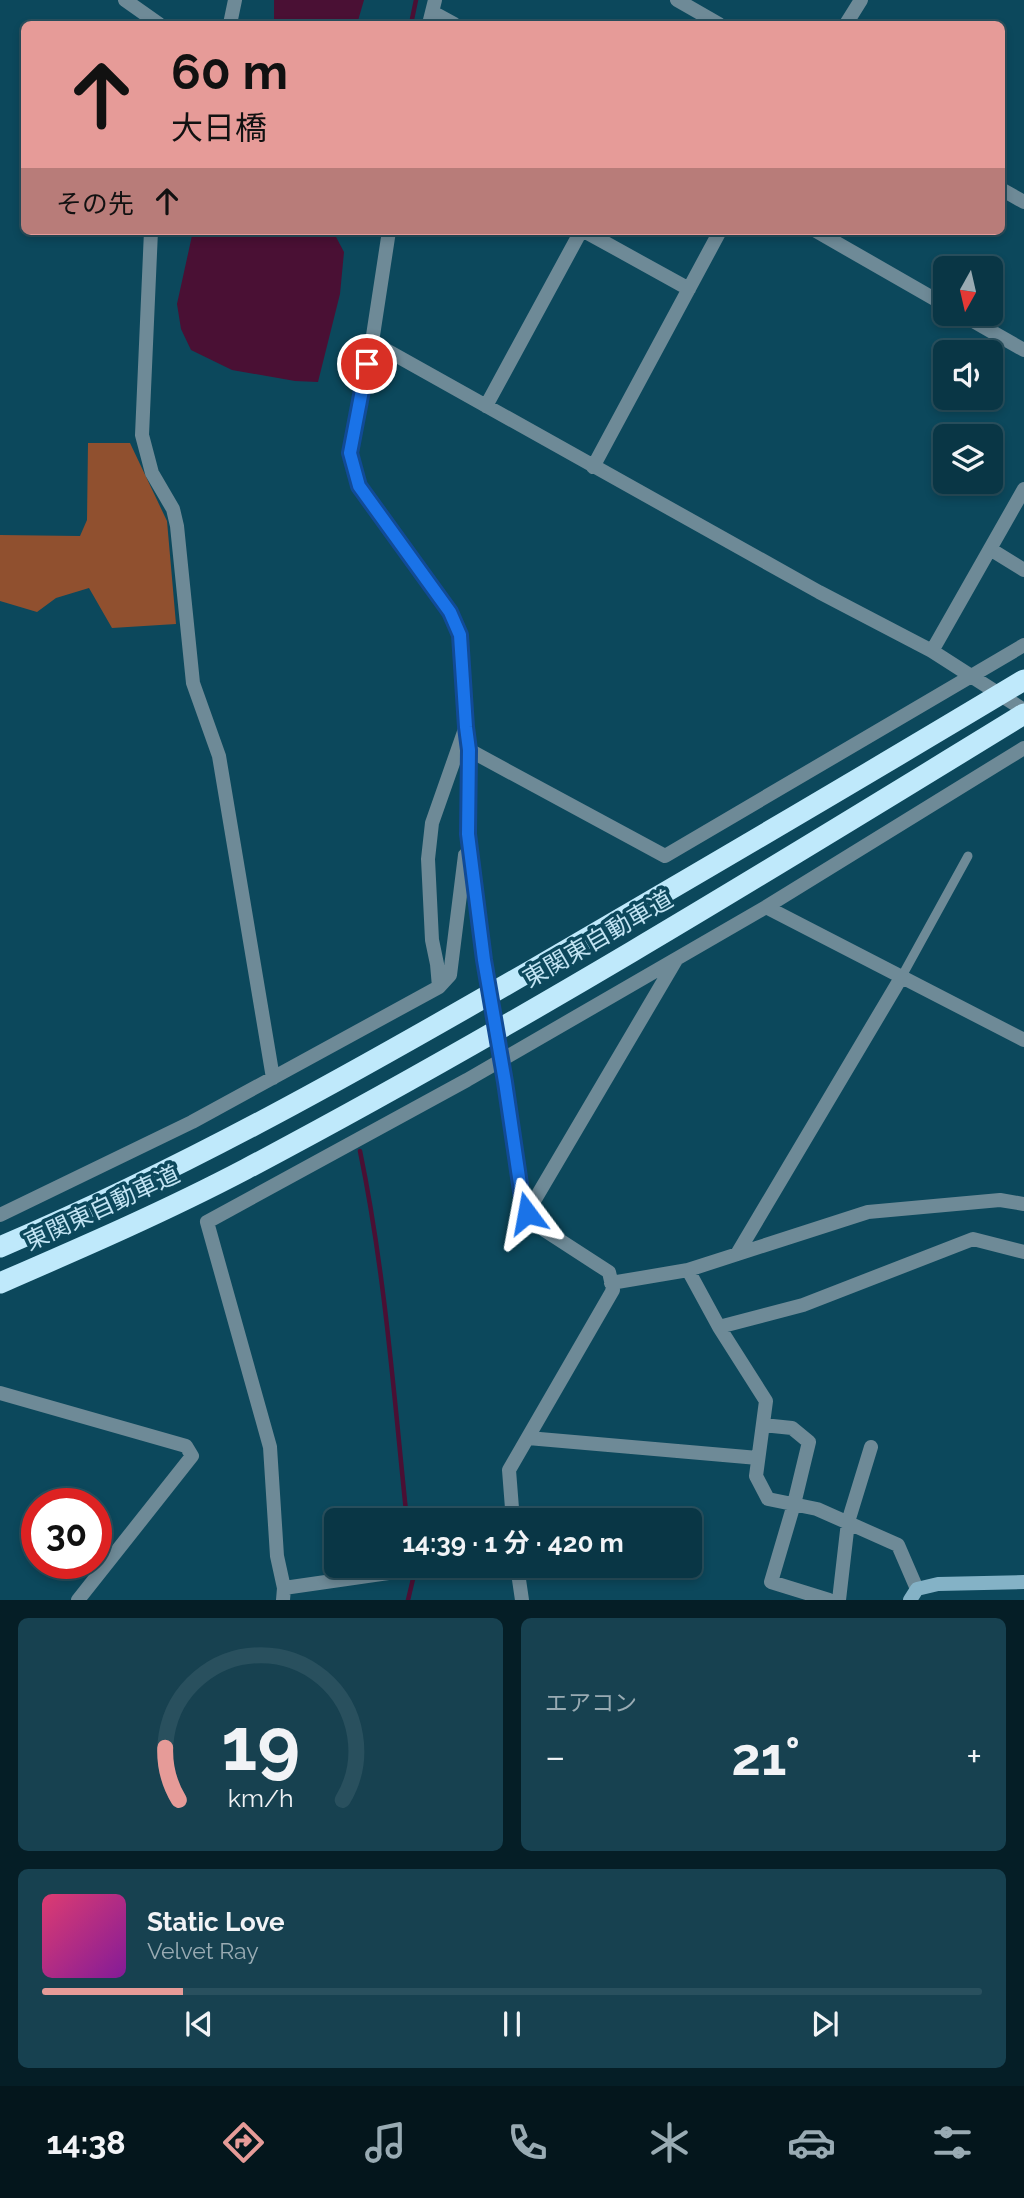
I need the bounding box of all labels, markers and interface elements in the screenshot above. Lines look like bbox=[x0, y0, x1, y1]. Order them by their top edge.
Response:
text: 60 m bbox=[171, 43, 288, 100]
icon: ahead bbox=[56, 49, 147, 140]
text: 大日橋 bbox=[171, 109, 267, 146]
icon: ahead bbox=[148, 182, 186, 220]
text: その先 bbox=[56, 189, 134, 219]
north arrow bbox=[933, 256, 1003, 326]
map controls bbox=[933, 256, 1003, 494]
pin bbox=[337, 334, 397, 394]
button: sound bbox=[933, 340, 1003, 410]
icon: arrive bbox=[348, 345, 386, 383]
button: layers bbox=[933, 424, 1003, 494]
street label: 東関東自動車道 bbox=[518, 884, 678, 993]
street label: 東関東自動車道 bbox=[20, 1159, 184, 1256]
position arrow bbox=[490, 1176, 564, 1250]
speed limit sign: 30 bbox=[21, 1488, 112, 1579]
text: 14:39 · 1 分 · 420 m bbox=[402, 1528, 624, 1558]
text: エアコン bbox=[545, 1689, 637, 1716]
text: 19 bbox=[221, 1703, 300, 1788]
text: 21° bbox=[732, 1726, 800, 1787]
text: − bbox=[545, 1734, 565, 1779]
text: + bbox=[966, 1734, 982, 1779]
text: km/h bbox=[228, 1783, 293, 1813]
text: Static Love bbox=[147, 1907, 285, 1937]
text: Velvet Ray bbox=[147, 1937, 259, 1964]
icon: previous bbox=[180, 2005, 218, 2043]
icon: pause bbox=[493, 2005, 531, 2043]
icon: next bbox=[806, 2005, 844, 2043]
icon: directions bbox=[219, 2118, 268, 2167]
icon: music bbox=[361, 2118, 410, 2167]
icon: phone bbox=[503, 2118, 552, 2167]
icon: climate bbox=[645, 2118, 694, 2167]
icon: car bbox=[787, 2118, 836, 2167]
icon: filters bbox=[928, 2118, 977, 2167]
text: 14:38 bbox=[46, 2124, 126, 2161]

